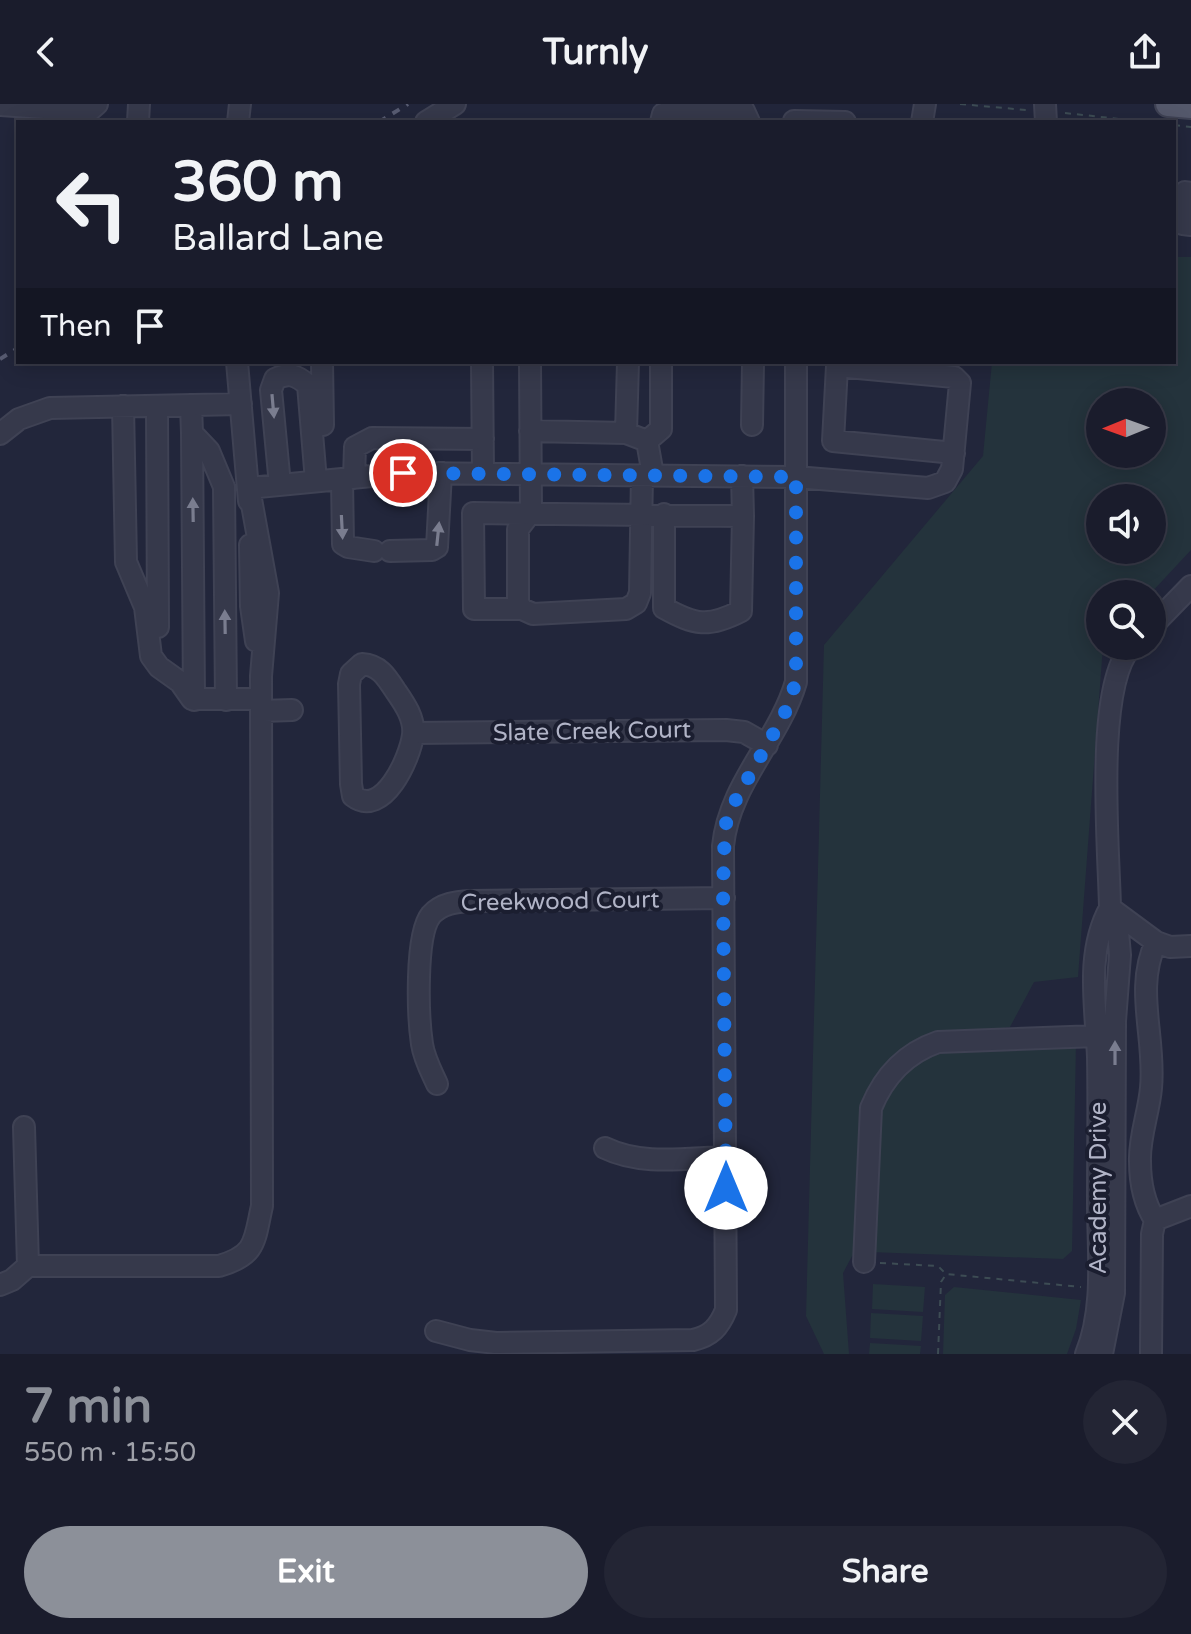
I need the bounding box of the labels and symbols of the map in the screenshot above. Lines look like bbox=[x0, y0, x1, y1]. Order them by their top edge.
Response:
north arrow bbox=[1086, 388, 1166, 468]
one-way arrow bbox=[266, 394, 279, 419]
pin bbox=[369, 439, 437, 507]
one-way arrow bbox=[186, 497, 199, 522]
one-way arrow bbox=[336, 515, 349, 540]
one-way arrow bbox=[431, 521, 444, 546]
one-way arrow bbox=[219, 609, 232, 634]
street label: Slate Creek Court bbox=[493, 715, 691, 748]
street label: Creekwood Court bbox=[460, 885, 660, 918]
one-way arrow bbox=[1109, 1040, 1121, 1065]
street label: Academy Drive bbox=[1084, 1102, 1113, 1274]
position arrow bbox=[684, 1146, 768, 1230]

